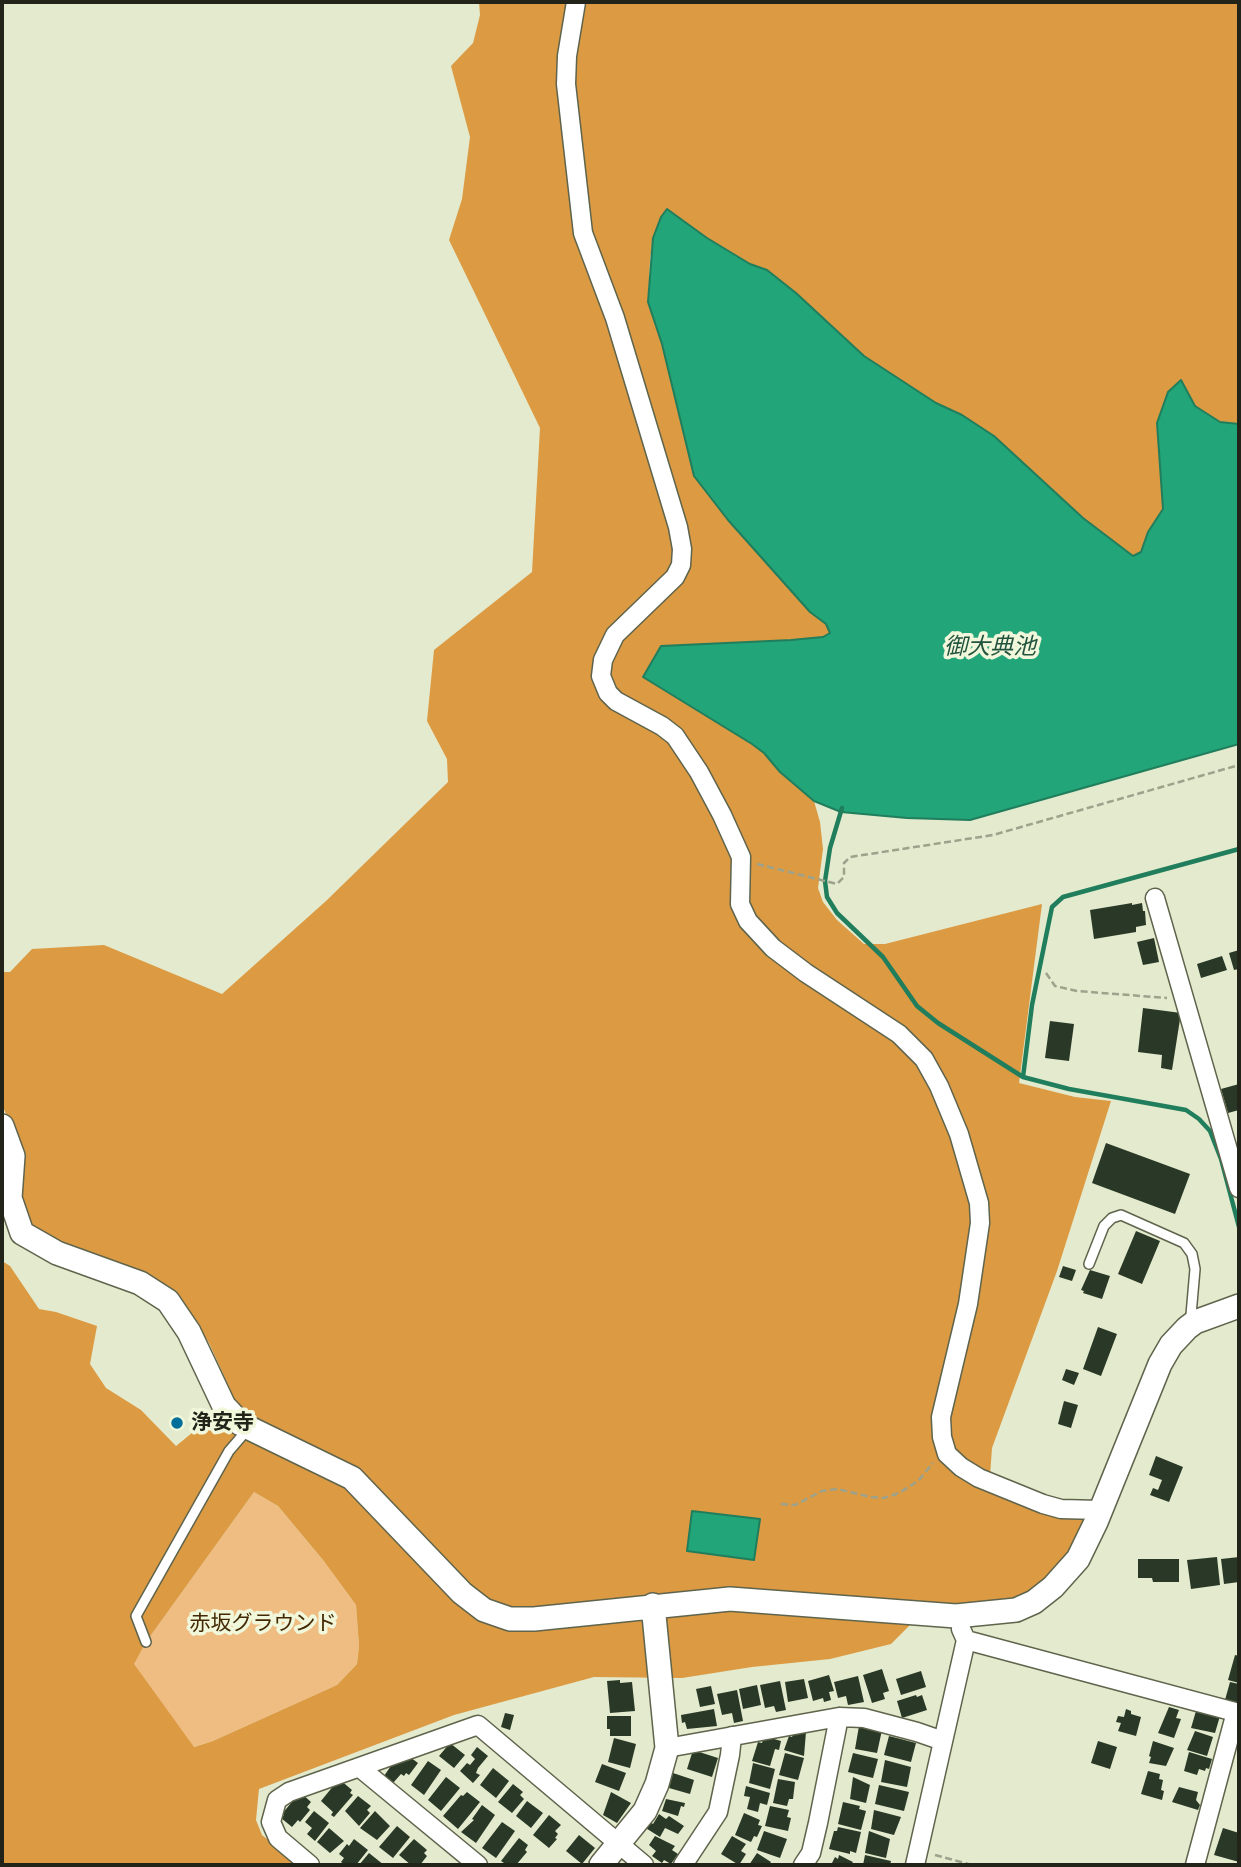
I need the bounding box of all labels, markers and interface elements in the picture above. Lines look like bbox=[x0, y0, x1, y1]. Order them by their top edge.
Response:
water label: 御大典池 bbox=[944, 633, 1036, 661]
place label: 浄安寺 bbox=[191, 1410, 254, 1436]
marker: 浄安寺 bbox=[169, 1415, 185, 1431]
park label: 赤坂グラウンド bbox=[190, 1611, 336, 1637]

